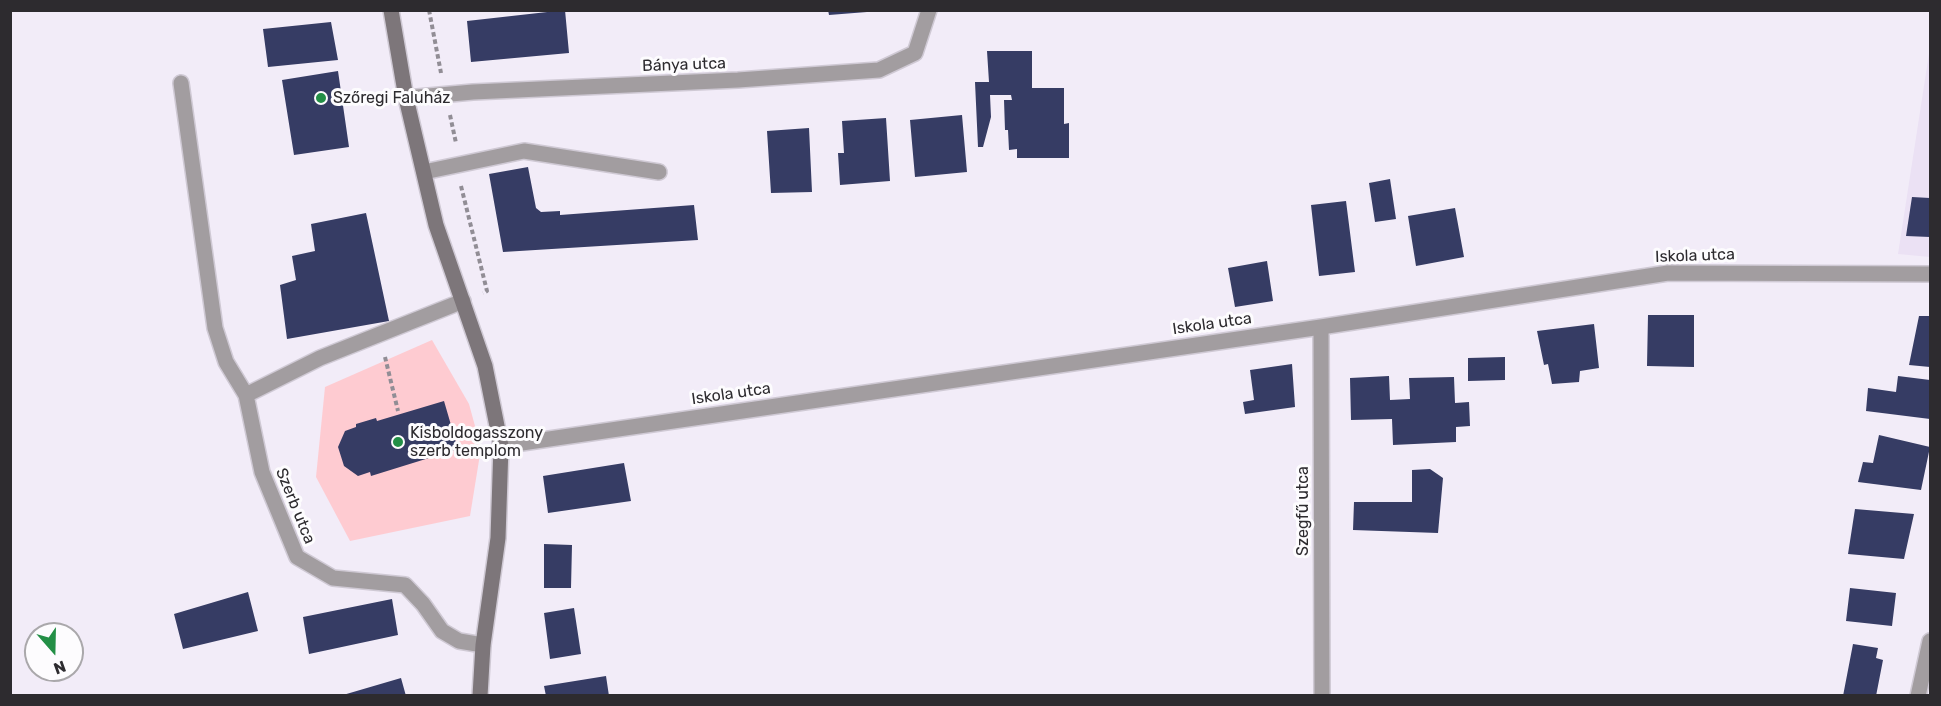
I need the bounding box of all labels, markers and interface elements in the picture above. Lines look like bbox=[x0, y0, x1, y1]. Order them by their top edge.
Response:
street label: Bánya utca bbox=[642, 54, 726, 76]
place label: Szőregi Faluház bbox=[333, 88, 450, 108]
marker: Szőregi Faluház bbox=[314, 91, 328, 105]
street label: Iskola utca bbox=[1655, 245, 1735, 267]
street label: Iskola utca bbox=[1171, 309, 1253, 339]
street label: Iskola utca bbox=[690, 379, 772, 409]
place label: Kisboldogasszony szerb templom bbox=[410, 423, 543, 461]
marker: Kisboldogasszony szerb templom bbox=[391, 435, 405, 449]
street label: Szerb utca bbox=[271, 465, 319, 547]
street label: Szegfű utca bbox=[1293, 466, 1313, 556]
north arrow bbox=[24, 622, 84, 682]
text: N bbox=[51, 657, 68, 678]

